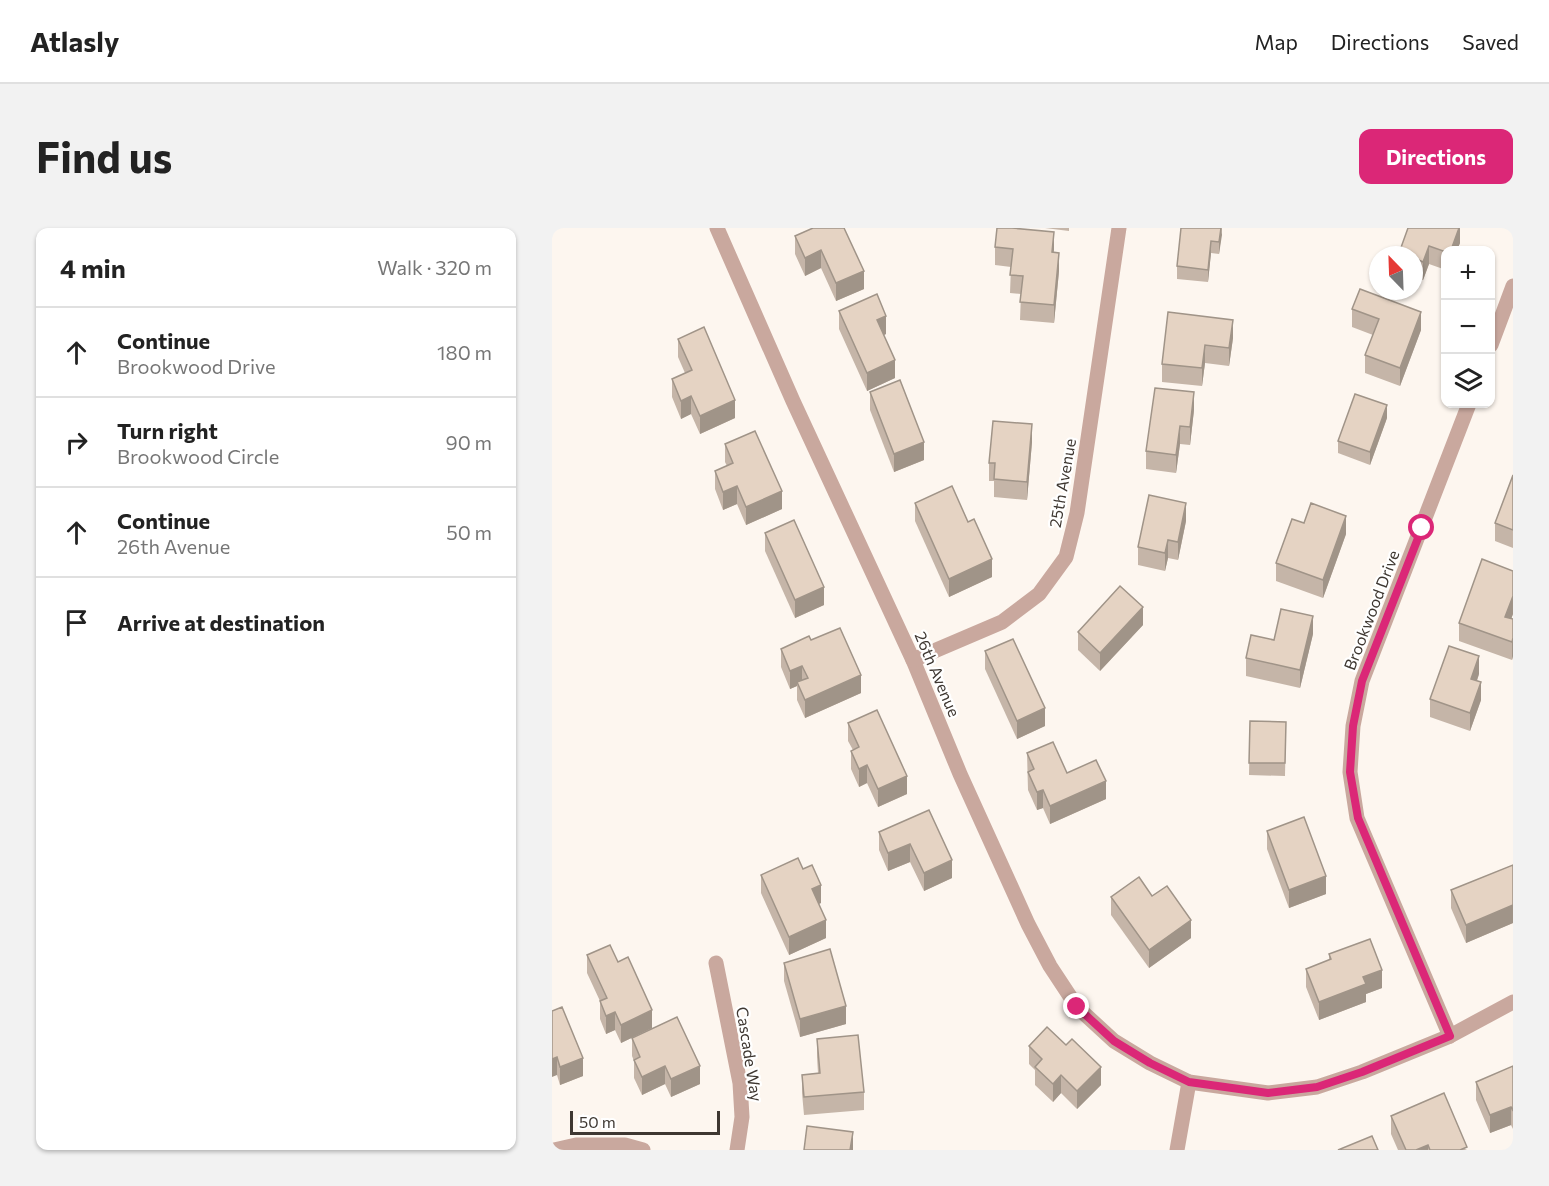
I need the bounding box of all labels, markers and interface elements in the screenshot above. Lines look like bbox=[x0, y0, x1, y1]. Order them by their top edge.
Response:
text: Atlasly bbox=[30, 24, 119, 58]
text: Map bbox=[1255, 29, 1298, 54]
text: Directions bbox=[1331, 29, 1429, 54]
text: Saved bbox=[1462, 29, 1519, 54]
button: Directions bbox=[1359, 129, 1513, 184]
text: Find us bbox=[36, 130, 172, 182]
north arrow bbox=[1369, 246, 1423, 300]
map controls bbox=[1441, 246, 1495, 408]
button: + bbox=[1441, 246, 1495, 300]
text: 4 min bbox=[60, 252, 126, 283]
text: Walk · 320 m bbox=[377, 255, 492, 279]
button: − bbox=[1441, 300, 1495, 354]
text: Continue bbox=[117, 327, 210, 354]
icon: ahead bbox=[60, 336, 93, 369]
text: 180 m bbox=[437, 340, 492, 364]
text: Brookwood Drive bbox=[117, 354, 276, 378]
button: layers bbox=[1441, 354, 1495, 408]
text: Turn right bbox=[117, 417, 218, 444]
icon: right bbox=[60, 426, 93, 459]
text: 90 m bbox=[446, 430, 492, 454]
street label: 25th Avenue bbox=[1045, 437, 1079, 529]
text: Brookwood Circle bbox=[117, 444, 279, 468]
text: Continue bbox=[117, 507, 210, 534]
route start bbox=[1408, 514, 1434, 540]
icon: ahead bbox=[60, 516, 93, 549]
text: 50 m bbox=[446, 520, 492, 544]
text: 26th Avenue bbox=[117, 534, 230, 558]
street label: Brookwood Drive bbox=[1339, 547, 1403, 673]
icon: arrive bbox=[60, 606, 93, 639]
text: Arrive at destination bbox=[117, 609, 325, 636]
street label: 26th Avenue bbox=[912, 629, 964, 719]
route end bbox=[1063, 993, 1089, 1019]
street label: Cascade Way bbox=[733, 1005, 767, 1103]
scale bar bbox=[570, 1108, 720, 1136]
text: 50 m bbox=[579, 1112, 616, 1131]

